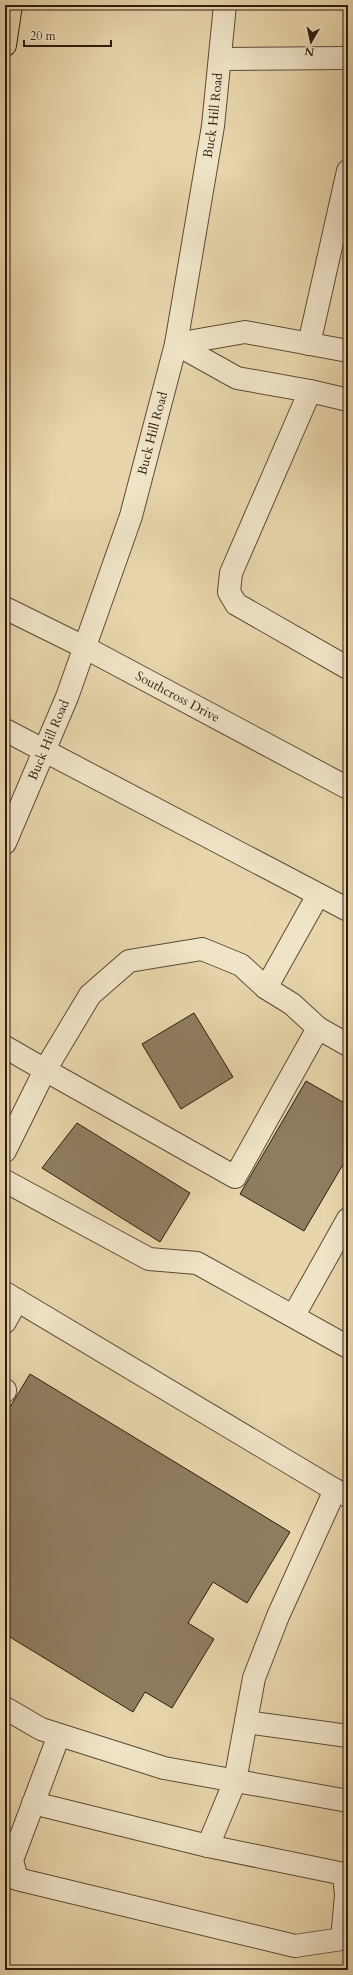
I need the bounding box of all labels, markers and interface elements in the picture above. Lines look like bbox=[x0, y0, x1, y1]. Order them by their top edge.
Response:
scale bar bbox=[24, 22, 111, 48]
north arrow bbox=[291, 22, 331, 62]
text: 20 m bbox=[30, 28, 57, 44]
text: N bbox=[303, 43, 315, 60]
street label: Buck Hill Road bbox=[199, 72, 227, 159]
street label: Buck Hill Road bbox=[133, 390, 172, 477]
street label: Southcross Drive bbox=[132, 667, 223, 727]
street label: Buck Hill Road bbox=[24, 697, 74, 783]

